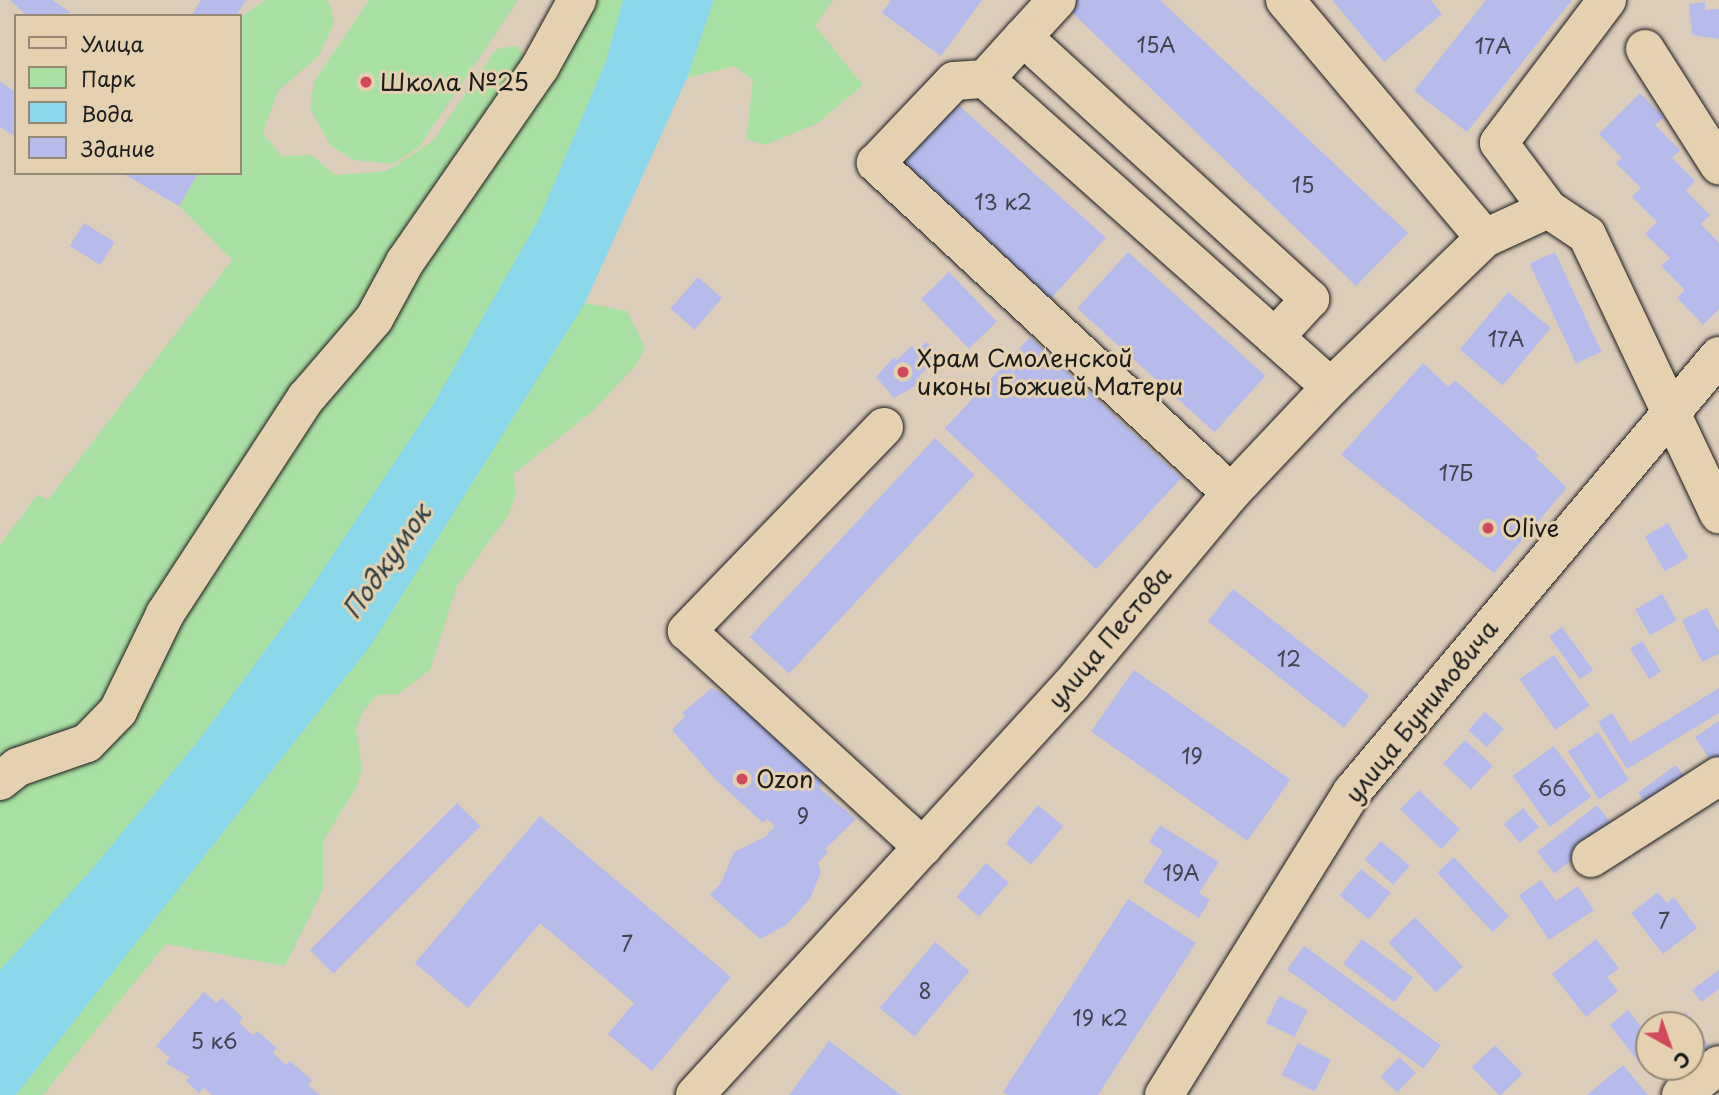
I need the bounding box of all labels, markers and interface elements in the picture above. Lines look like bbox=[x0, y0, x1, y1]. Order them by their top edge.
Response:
legend bbox=[14, 14, 242, 175]
text: Улица bbox=[81, 27, 144, 59]
house number: 15А bbox=[1136, 31, 1176, 57]
house number: 17А bbox=[1475, 32, 1511, 58]
text: Парк bbox=[81, 62, 135, 94]
place label: Школа №25 bbox=[380, 68, 530, 96]
marker: Школа №25 bbox=[358, 74, 374, 90]
text: Вода bbox=[81, 97, 133, 129]
text: Здание bbox=[81, 132, 155, 164]
house number: 15 bbox=[1292, 171, 1314, 197]
house number: 13 к2 bbox=[974, 188, 1032, 214]
house number: 17А bbox=[1488, 325, 1524, 351]
place label: Храм Смоленской иконы Божией Матери bbox=[917, 344, 1187, 400]
marker: Храм Смоленской иконы Божией Матери bbox=[895, 364, 911, 380]
house number: 17Б bbox=[1439, 459, 1473, 485]
water label: Подкумок bbox=[335, 498, 437, 624]
place label: Olive bbox=[1502, 514, 1559, 542]
marker: Olive bbox=[1480, 520, 1496, 536]
street label: улица Пестова bbox=[1041, 560, 1177, 714]
street label: улица Бунимовича bbox=[1338, 614, 1504, 808]
house number: 12 bbox=[1277, 645, 1301, 671]
house number: 19 bbox=[1181, 742, 1203, 768]
place label: Ozon bbox=[756, 765, 813, 793]
marker: Ozon bbox=[734, 771, 750, 787]
house number: 66 bbox=[1537, 774, 1567, 800]
house number: 9 bbox=[797, 802, 809, 828]
house number: 19А bbox=[1162, 859, 1200, 885]
house number: 7 bbox=[1658, 907, 1670, 933]
house number: 7 bbox=[621, 930, 633, 956]
house number: 8 bbox=[918, 977, 932, 1003]
house number: 19 к2 bbox=[1072, 1004, 1128, 1030]
north arrow bbox=[1635, 1011, 1705, 1081]
house number: 5 к6 bbox=[190, 1027, 238, 1053]
text: С bbox=[1668, 1045, 1697, 1076]

